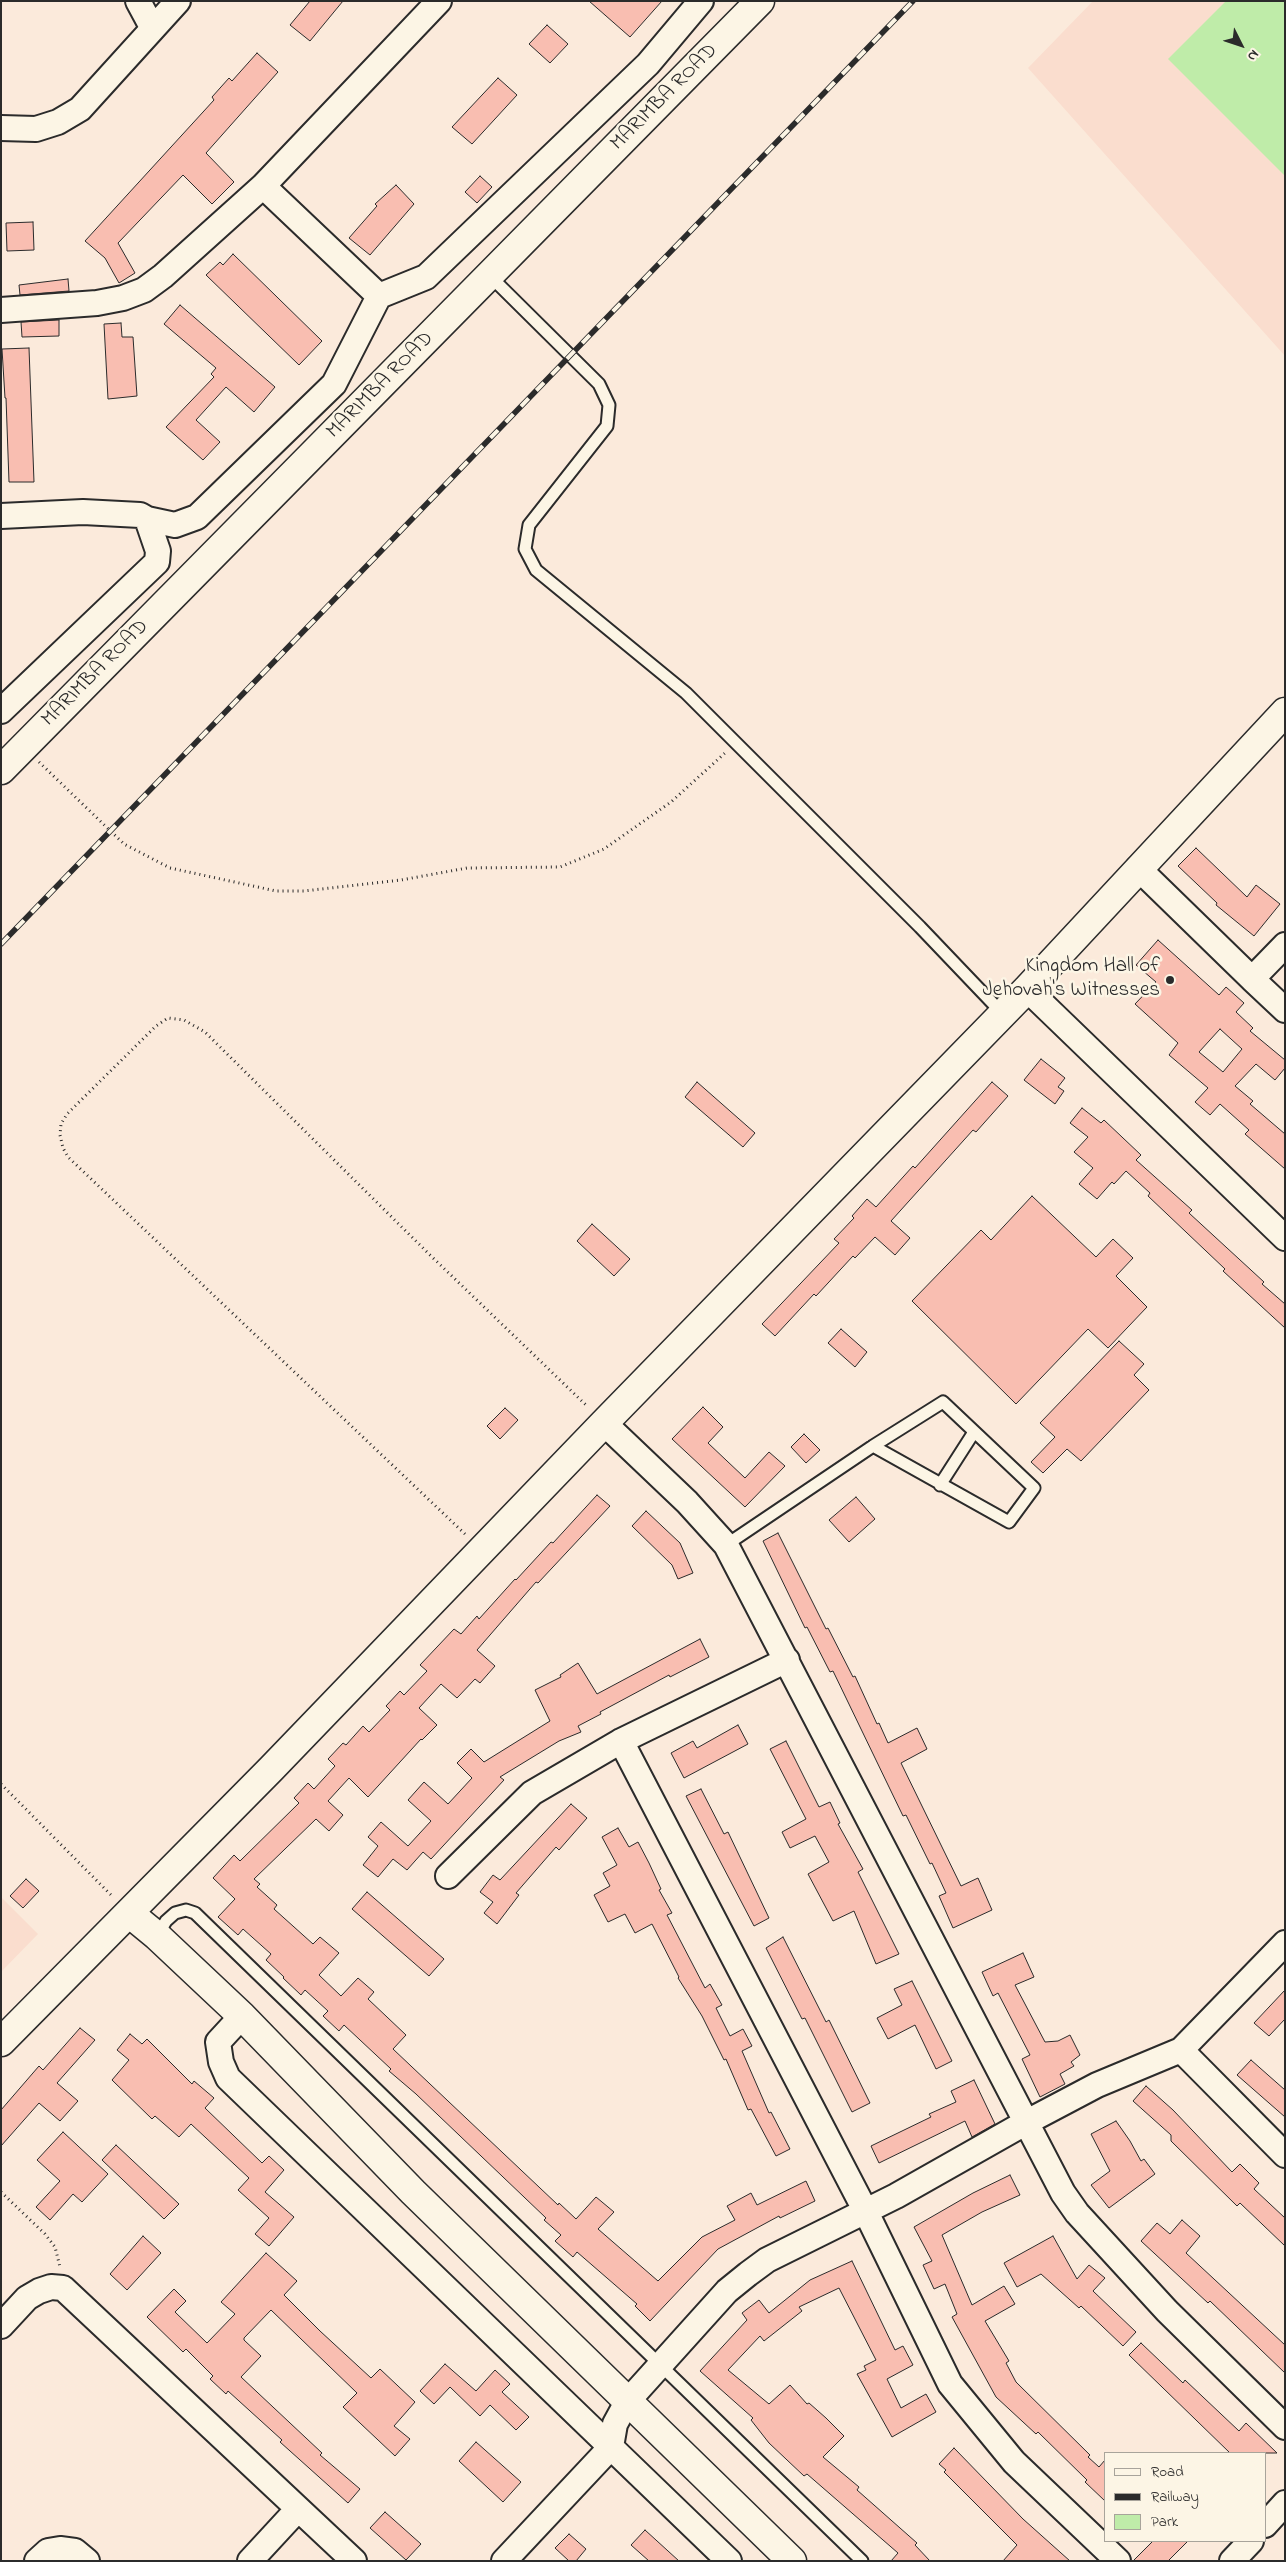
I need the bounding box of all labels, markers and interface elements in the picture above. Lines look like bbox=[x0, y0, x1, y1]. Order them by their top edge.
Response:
north arrow bbox=[1216, 20, 1266, 70]
street label: MARIMBA ROAD bbox=[606, 39, 724, 157]
text: N bbox=[1242, 45, 1264, 66]
street label: MARIMBA ROAD bbox=[322, 327, 440, 445]
street label: MARIMBA ROAD bbox=[37, 615, 155, 733]
place label: Kingdom Hall of Jehovah's Witnesses bbox=[983, 955, 1160, 1005]
marker: Kingdom Hall of Jehovah's Witnesses bbox=[1164, 974, 1176, 986]
legend bbox=[1104, 2452, 1266, 2542]
text: Road bbox=[1151, 2461, 1184, 2483]
text: Railway bbox=[1151, 2486, 1199, 2508]
text: Park bbox=[1151, 2511, 1178, 2533]

